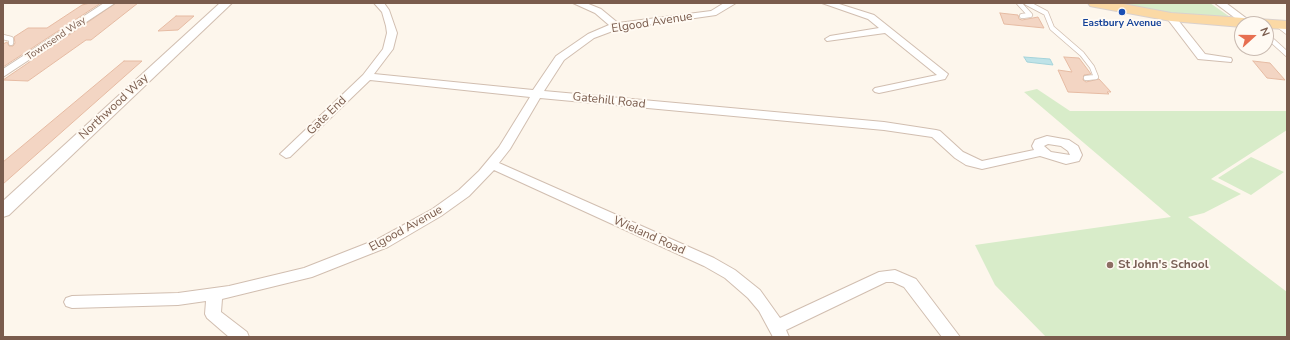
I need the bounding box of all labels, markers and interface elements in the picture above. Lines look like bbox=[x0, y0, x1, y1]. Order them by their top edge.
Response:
marker: Eastbury Avenue bbox=[1117, 7, 1127, 17]
street label: Elgood Avenue bbox=[610, 9, 694, 37]
street label: Townsend Way bbox=[24, 14, 88, 64]
north arrow bbox=[1234, 16, 1274, 56]
place label: Eastbury Avenue bbox=[1083, 18, 1161, 30]
text: N bbox=[1256, 25, 1273, 38]
street label: Northwood Way bbox=[76, 71, 152, 143]
street label: Gatehill Road bbox=[572, 90, 646, 112]
street label: Gate End bbox=[304, 94, 350, 138]
street label: Elgood Avenue bbox=[367, 203, 445, 255]
street label: Wieland Road bbox=[611, 214, 687, 258]
place label: St John's School bbox=[1118, 258, 1208, 272]
marker: St John's School bbox=[1105, 260, 1115, 270]

